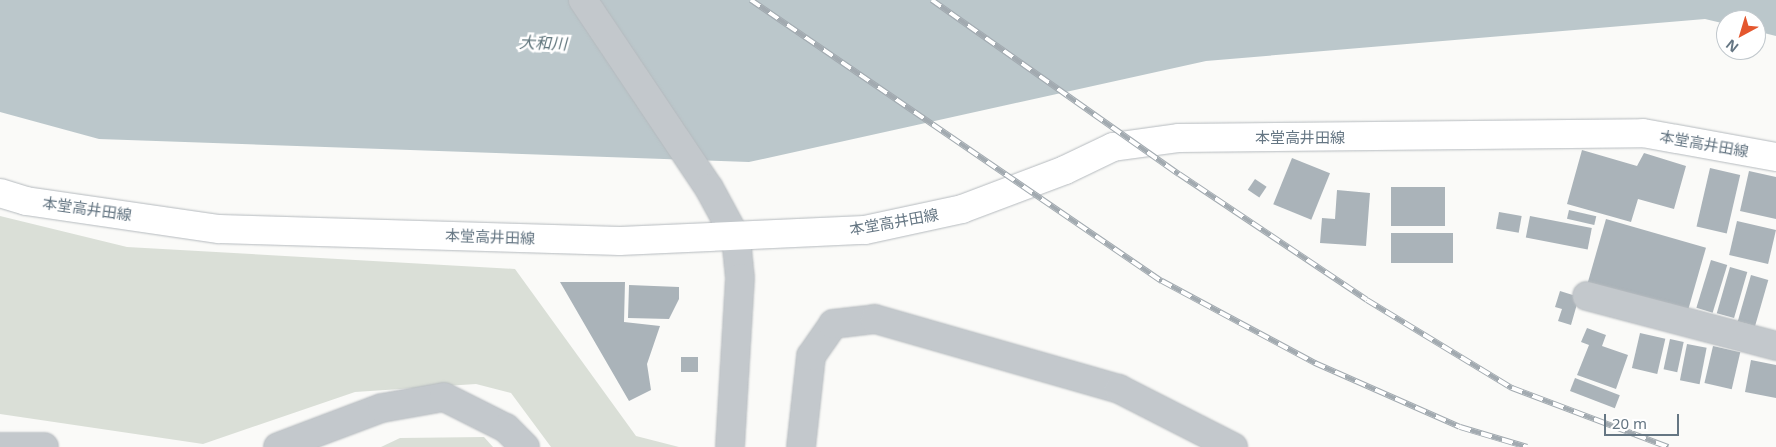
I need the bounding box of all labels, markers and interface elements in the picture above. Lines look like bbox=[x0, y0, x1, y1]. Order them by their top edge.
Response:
north arrow bbox=[1716, 10, 1766, 60]
water label: 大和川 bbox=[519, 33, 567, 53]
text: N bbox=[1721, 35, 1742, 57]
street label: 本堂高井田線 bbox=[1658, 127, 1750, 161]
street label: 本堂高井田線 bbox=[1255, 129, 1345, 147]
street label: 本堂高井田線 bbox=[41, 194, 133, 224]
street label: 本堂高井田線 bbox=[848, 205, 940, 239]
street label: 本堂高井田線 bbox=[445, 226, 535, 248]
scale bar bbox=[1606, 404, 1681, 436]
text: 20 m bbox=[1612, 413, 1647, 433]

